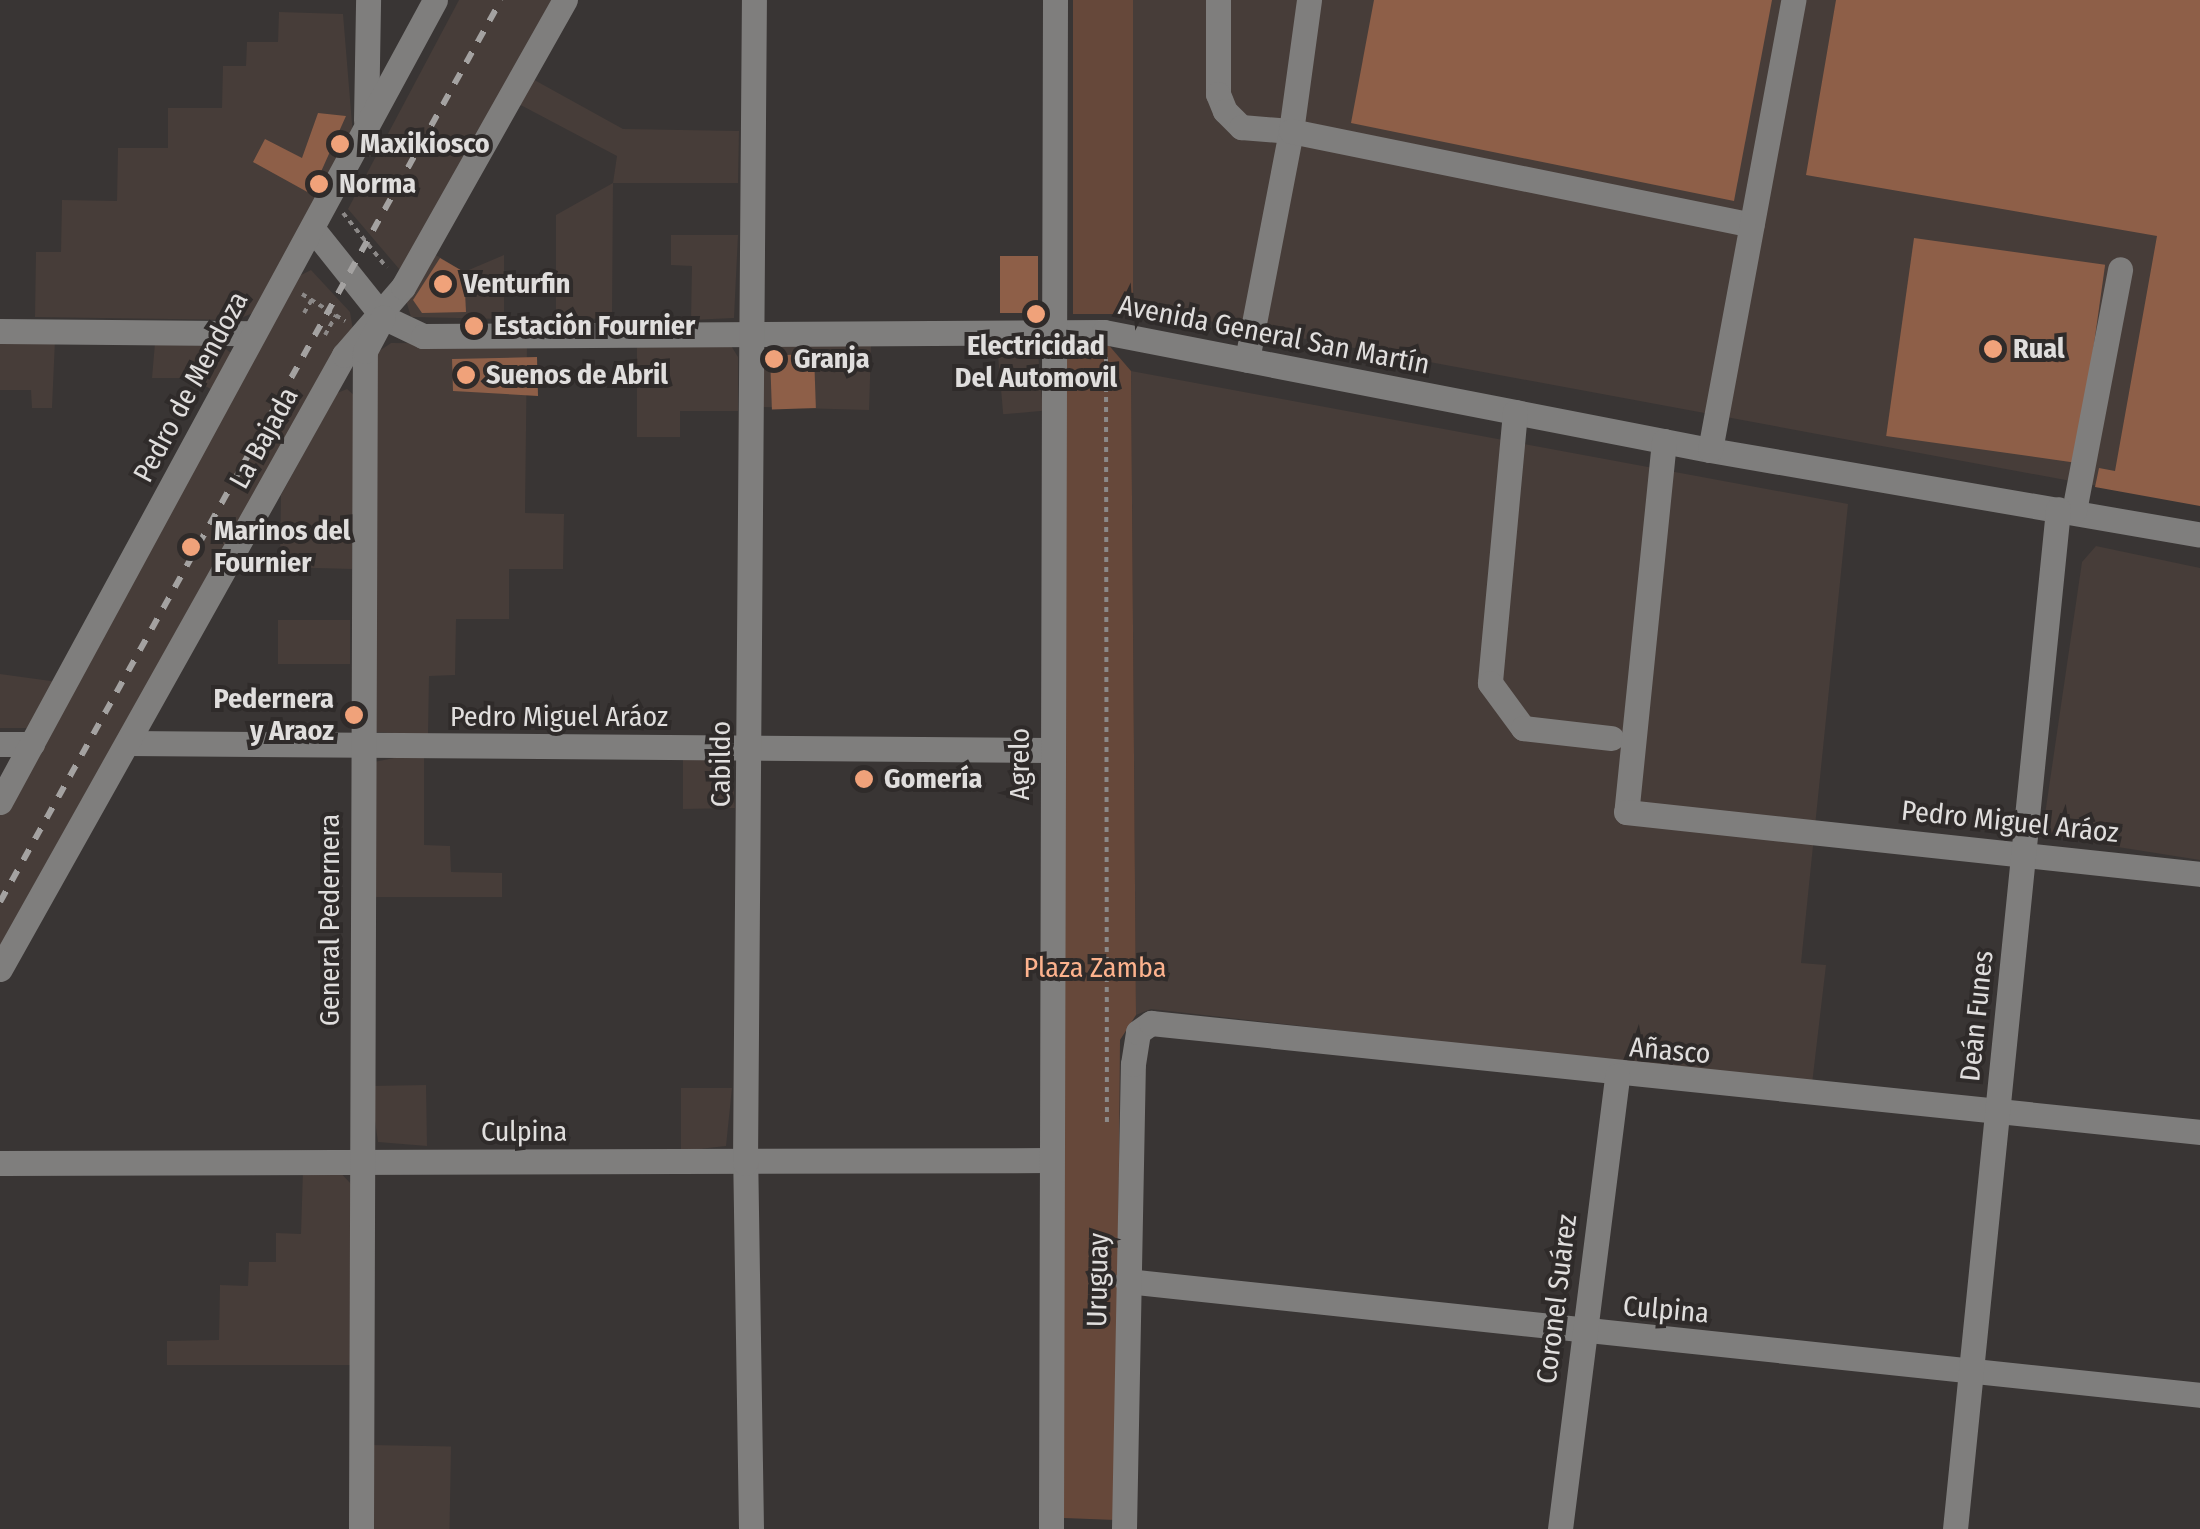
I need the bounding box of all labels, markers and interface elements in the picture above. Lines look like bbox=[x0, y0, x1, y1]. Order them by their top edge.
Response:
place label: Maxikiosco bbox=[360, 127, 490, 161]
marker: Maxikiosco bbox=[329, 133, 351, 155]
place label: Norma bbox=[339, 167, 416, 201]
marker: Norma bbox=[308, 173, 330, 195]
place label: Venturfin bbox=[463, 267, 571, 301]
marker: Venturfin bbox=[432, 273, 454, 295]
street label: Pedro de Mendoza bbox=[127, 286, 255, 488]
street label: Avenida General San Martín bbox=[1116, 288, 1432, 382]
marker: Electricidad Del Automovil bbox=[1025, 303, 1047, 325]
place label: Estación Fournier bbox=[494, 309, 695, 343]
marker: Estación Fournier bbox=[463, 315, 485, 337]
place label: Electricidad Del Automovil bbox=[955, 329, 1117, 395]
place label: Rual bbox=[2013, 332, 2065, 366]
marker: Rual bbox=[1982, 338, 2004, 360]
place label: Granja bbox=[794, 342, 870, 376]
marker: Granja bbox=[763, 348, 785, 370]
place label: Suenos de Abril bbox=[486, 358, 668, 392]
marker: Suenos de Abril bbox=[455, 364, 477, 386]
street label: La Bajada bbox=[222, 381, 306, 495]
place label: Marinos del Fournier bbox=[214, 514, 350, 580]
marker: Marinos del Fournier bbox=[178, 534, 204, 560]
place label: Pedernera y Araoz bbox=[213, 682, 334, 748]
street label: Pedro Miguel Aráoz bbox=[450, 700, 668, 734]
marker: Pedernera y Araoz bbox=[343, 704, 365, 726]
street label: Cabildo bbox=[704, 721, 738, 807]
street label: Agrelo bbox=[1003, 728, 1037, 800]
place label: Gomería bbox=[884, 762, 982, 796]
marker: Gomería bbox=[853, 768, 875, 790]
street label: Pedro Miguel Aráoz bbox=[1900, 794, 2120, 850]
street label: General Pedernera bbox=[313, 814, 347, 1026]
street label: Deán Funes bbox=[1953, 949, 2001, 1083]
park label: Plaza Zamba bbox=[1024, 951, 1166, 985]
street label: Añasco bbox=[1628, 1031, 1712, 1071]
street label: Culpina bbox=[481, 1115, 567, 1149]
street label: Coronel Suárez bbox=[1530, 1212, 1584, 1386]
street label: Uruguay bbox=[1080, 1233, 1116, 1327]
street label: Culpina bbox=[1622, 1290, 1710, 1330]

